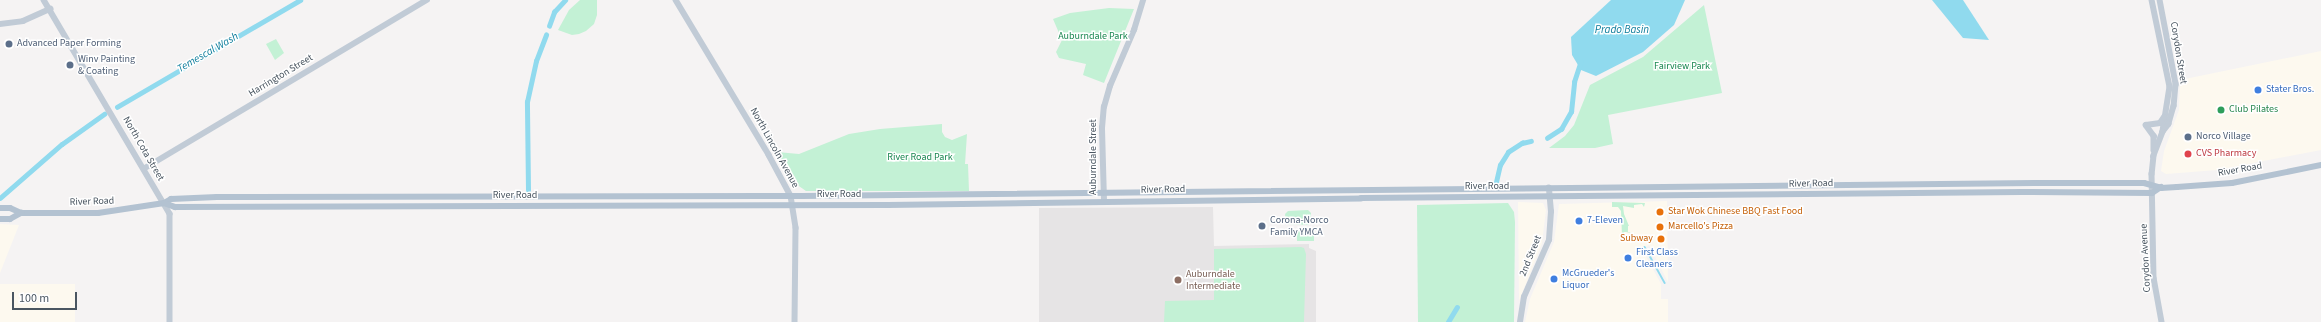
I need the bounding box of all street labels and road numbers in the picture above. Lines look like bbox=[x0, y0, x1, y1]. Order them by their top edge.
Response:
street label: Corydon Street bbox=[2167, 21, 2189, 85]
street label: Harrington Street bbox=[247, 52, 315, 100]
street label: North Lincoln Avenue bbox=[747, 106, 801, 190]
street label: North Cota Street bbox=[120, 115, 166, 183]
street label: Auburndale Street bbox=[1088, 119, 1100, 195]
street label: River Road bbox=[2217, 160, 2263, 180]
street label: River Road bbox=[1789, 178, 1833, 190]
street label: River Road bbox=[1465, 181, 1509, 193]
street label: River Road bbox=[1141, 184, 1185, 196]
street label: River Road bbox=[817, 189, 861, 201]
street label: River Road bbox=[493, 190, 537, 202]
street label: River Road bbox=[69, 195, 115, 209]
street label: Corydon Avenue bbox=[2138, 223, 2154, 293]
street label: 2nd Street bbox=[1517, 234, 1545, 278]

